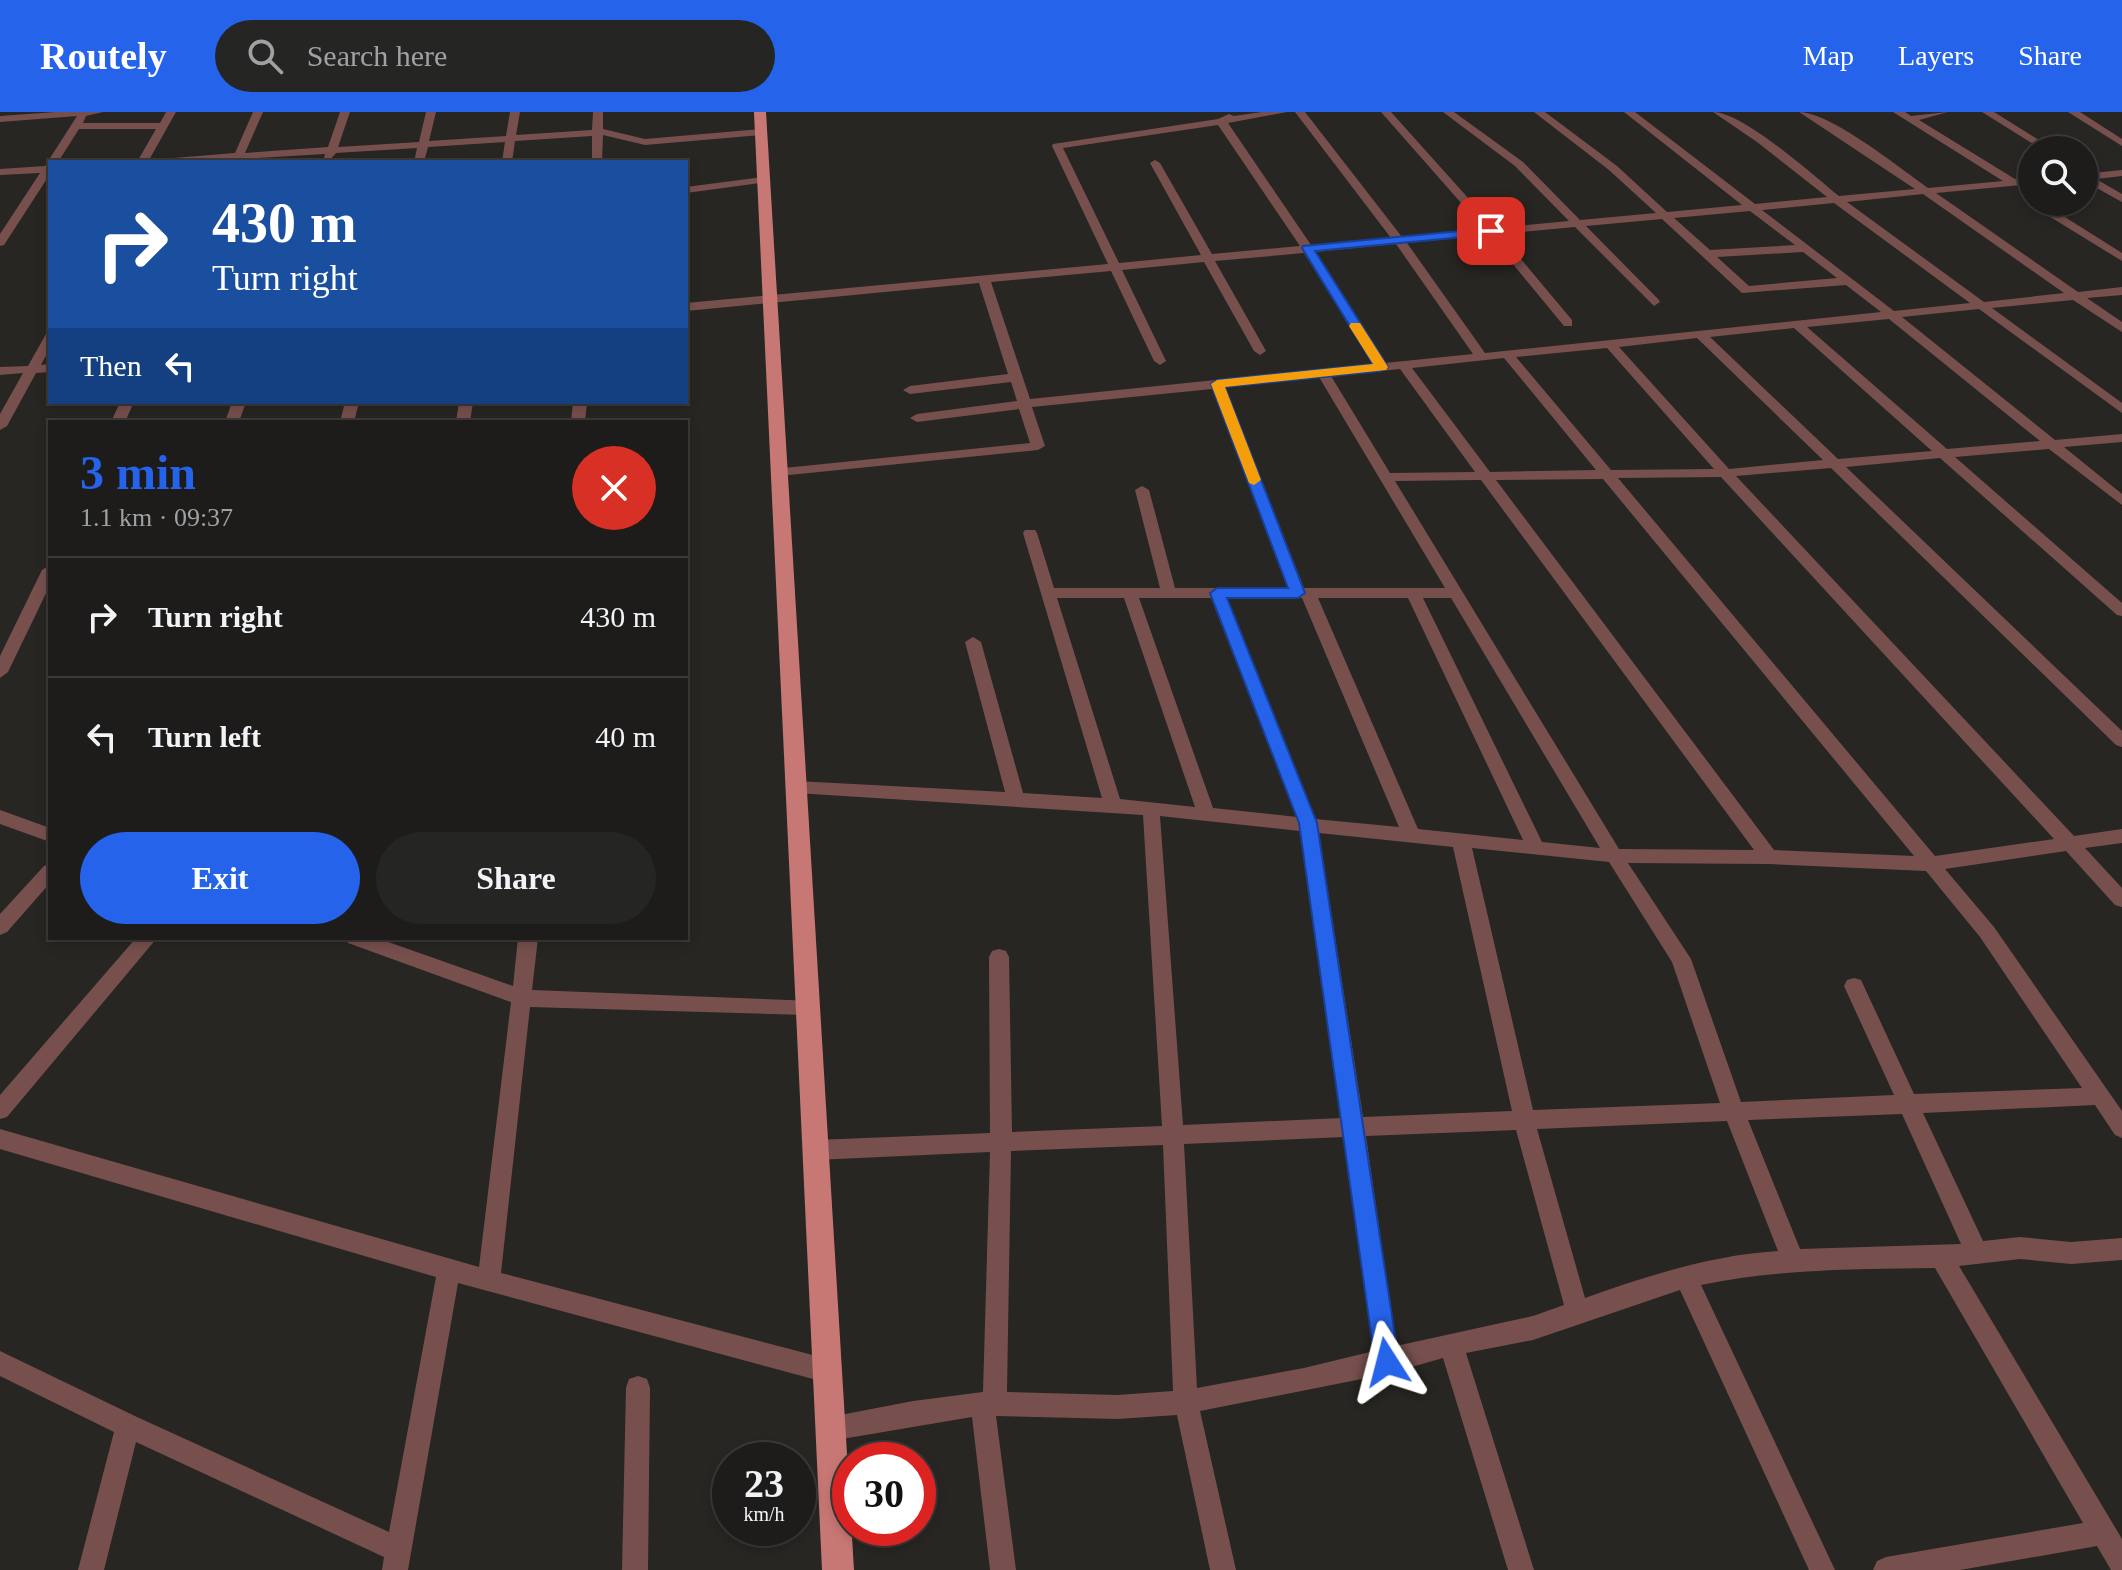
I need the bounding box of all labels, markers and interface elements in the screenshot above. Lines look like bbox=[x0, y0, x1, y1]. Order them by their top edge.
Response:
search box bbox=[215, 20, 775, 92]
icon: search bbox=[243, 34, 287, 78]
text: Routely bbox=[40, 35, 167, 77]
text: Search here bbox=[307, 39, 447, 72]
text: Map bbox=[1803, 40, 1854, 71]
text: Layers bbox=[1898, 40, 1974, 71]
text: Share bbox=[2018, 40, 2082, 71]
map controls bbox=[2018, 136, 2098, 216]
button: search bbox=[2018, 136, 2098, 216]
icon: right bbox=[80, 192, 184, 296]
text: 430 m bbox=[212, 192, 357, 254]
pin bbox=[1457, 197, 1525, 265]
icon: arrive bbox=[1469, 209, 1513, 253]
text: Turn right bbox=[212, 258, 358, 298]
icon: left bbox=[158, 344, 202, 388]
text: Then bbox=[80, 349, 142, 382]
text: 3 min bbox=[80, 446, 196, 499]
button: close bbox=[572, 446, 656, 530]
text: 1.1 km · 09:37 bbox=[80, 503, 233, 532]
icon: right bbox=[80, 595, 124, 639]
text: Turn right bbox=[148, 600, 283, 633]
text: 430 m bbox=[580, 600, 656, 633]
icon: left bbox=[80, 715, 124, 759]
text: Turn left bbox=[148, 720, 261, 753]
text: 40 m bbox=[595, 720, 656, 753]
button: Exit bbox=[80, 832, 360, 924]
button: Share bbox=[376, 832, 656, 924]
position arrow bbox=[1345, 1320, 1429, 1404]
speed limit sign: 30 bbox=[832, 1442, 936, 1546]
text: 23 bbox=[744, 1461, 784, 1506]
text: km/h bbox=[743, 1503, 785, 1525]

